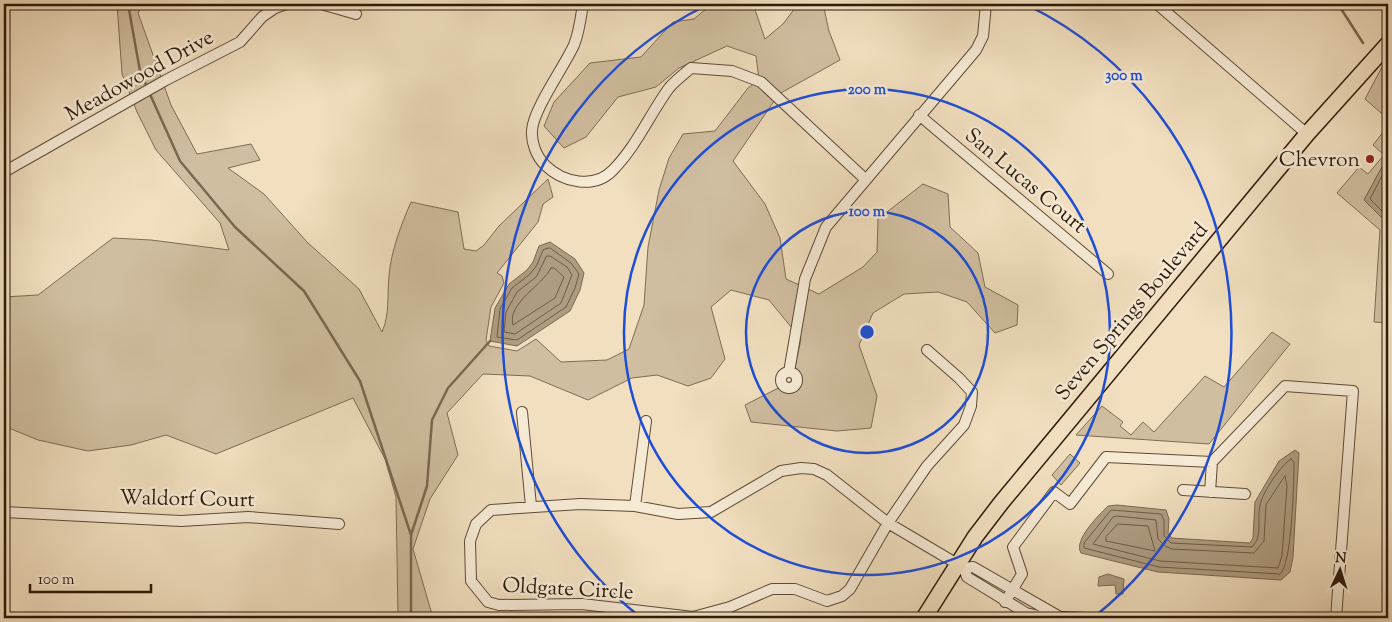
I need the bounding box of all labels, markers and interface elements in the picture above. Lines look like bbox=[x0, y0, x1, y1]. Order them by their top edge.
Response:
street label: Meadowood Drive bbox=[60, 23, 220, 130]
text: 300 m bbox=[1105, 66, 1143, 87]
text: 200 m bbox=[848, 80, 887, 101]
street label: San Lucas Court bbox=[957, 122, 1092, 241]
place label: Chevron bbox=[1279, 146, 1360, 176]
marker: Chevron bbox=[1364, 153, 1376, 165]
text: 100 m bbox=[849, 202, 886, 223]
street label: Seven Springs Boulevard bbox=[1049, 217, 1216, 408]
centre of rings bbox=[858, 323, 876, 341]
street label: Waldorf Court bbox=[119, 484, 255, 516]
north arrow bbox=[1314, 544, 1364, 594]
text: N bbox=[1334, 549, 1347, 569]
scale bar bbox=[30, 562, 151, 594]
text: 100 m bbox=[38, 570, 75, 591]
street label: Oldgate Circle bbox=[501, 572, 634, 608]

